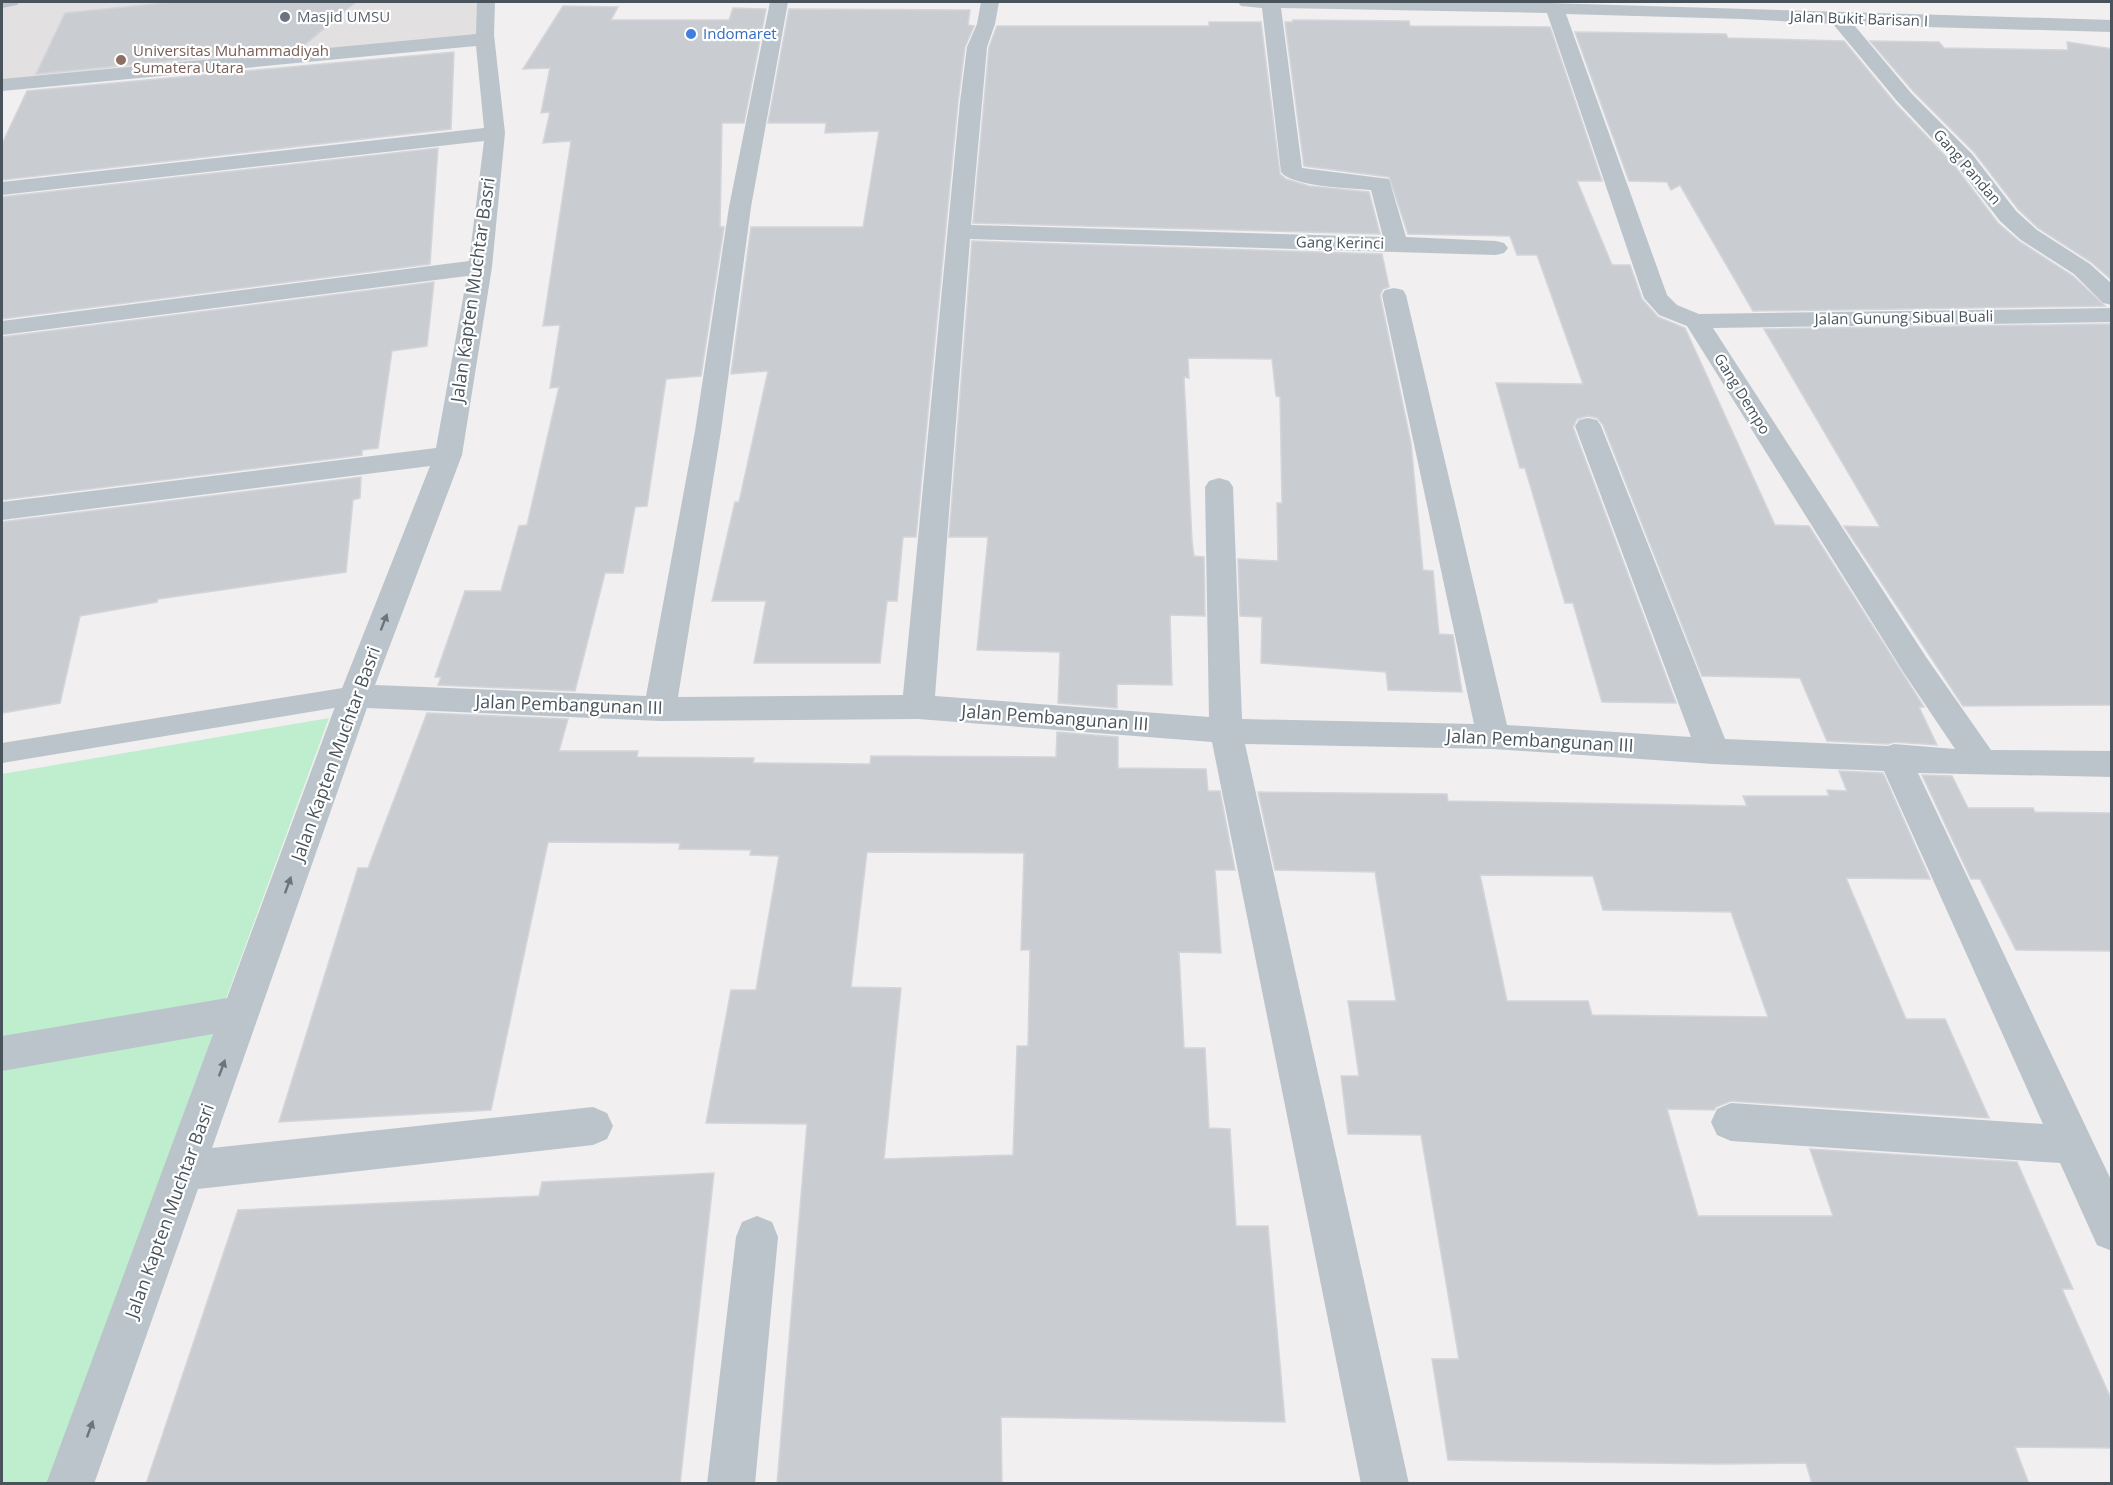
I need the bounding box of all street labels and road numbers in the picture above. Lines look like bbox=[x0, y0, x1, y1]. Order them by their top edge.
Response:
street label: Jalan Bukit Barisan I bbox=[1788, 6, 1928, 30]
street label: Gang Pandan bbox=[1929, 124, 2006, 208]
street label: Jalan Kapten Muchtar Basri bbox=[444, 176, 500, 406]
street label: Gang Kerinci bbox=[1296, 231, 1384, 253]
street label: Jalan Gunung Sibual Buali bbox=[1813, 305, 1993, 329]
street label: Gang Dempo bbox=[1710, 349, 1776, 438]
street label: Jalan Kapten Muchtar Basri bbox=[284, 643, 385, 866]
street label: Jalan Pembangunan III bbox=[473, 689, 663, 719]
street label: Jalan Pembangunan III bbox=[959, 698, 1149, 736]
street label: Jalan Pembangunan III bbox=[1444, 723, 1634, 757]
street label: Jalan Kapten Muchtar Basri bbox=[118, 1100, 219, 1323]

